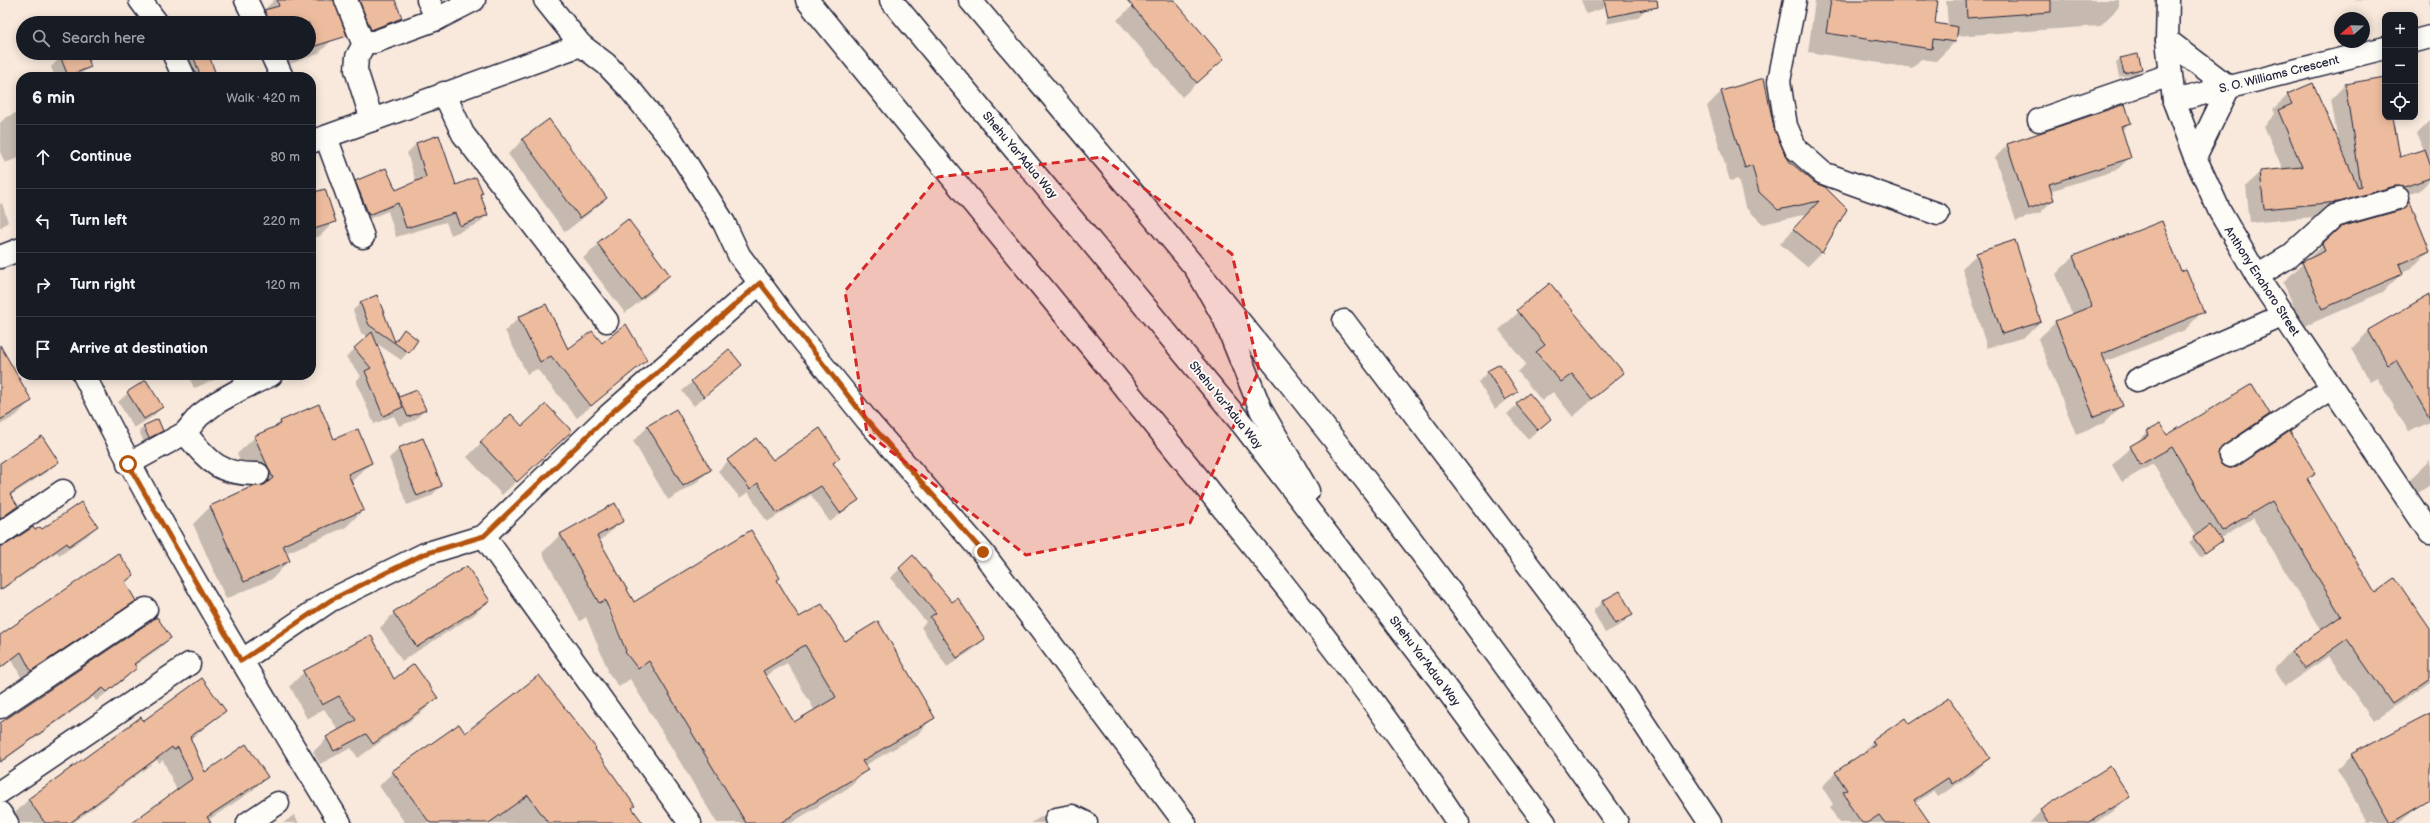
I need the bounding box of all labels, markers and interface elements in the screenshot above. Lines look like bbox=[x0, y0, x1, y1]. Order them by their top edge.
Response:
north arrow bbox=[2334, 12, 2370, 48]
map controls bbox=[2382, 12, 2418, 120]
button: + bbox=[2382, 12, 2418, 48]
search box bbox=[16, 16, 316, 60]
icon: search bbox=[30, 27, 52, 49]
text: Search here bbox=[62, 29, 145, 48]
button: − bbox=[2382, 48, 2418, 84]
street label: S. O. Williams Crescent bbox=[2218, 52, 2341, 97]
button: locate bbox=[2382, 84, 2418, 120]
text: 6 min bbox=[32, 88, 75, 108]
text: Walk · 420 m bbox=[226, 90, 300, 106]
street label: Shehu Yar'Adua Way bbox=[979, 109, 1061, 202]
icon: ahead bbox=[32, 146, 54, 168]
text: Continue bbox=[70, 147, 132, 166]
text: 80 m bbox=[271, 149, 300, 165]
icon: left bbox=[32, 210, 54, 232]
text: Turn left bbox=[70, 211, 127, 230]
text: 220 m bbox=[263, 213, 300, 229]
street label: Anthony Enahoro Street bbox=[2221, 224, 2303, 339]
icon: right bbox=[32, 274, 54, 296]
text: Turn right bbox=[70, 275, 135, 294]
text: 120 m bbox=[265, 277, 300, 293]
icon: arrive bbox=[32, 338, 54, 360]
text: Arrive at destination bbox=[70, 339, 208, 358]
street label: Shehu Yar'Adua Way bbox=[1186, 358, 1266, 453]
route start bbox=[119, 455, 137, 473]
route end bbox=[974, 543, 992, 561]
street label: Shehu Yar'Adua Way bbox=[1386, 613, 1464, 710]

